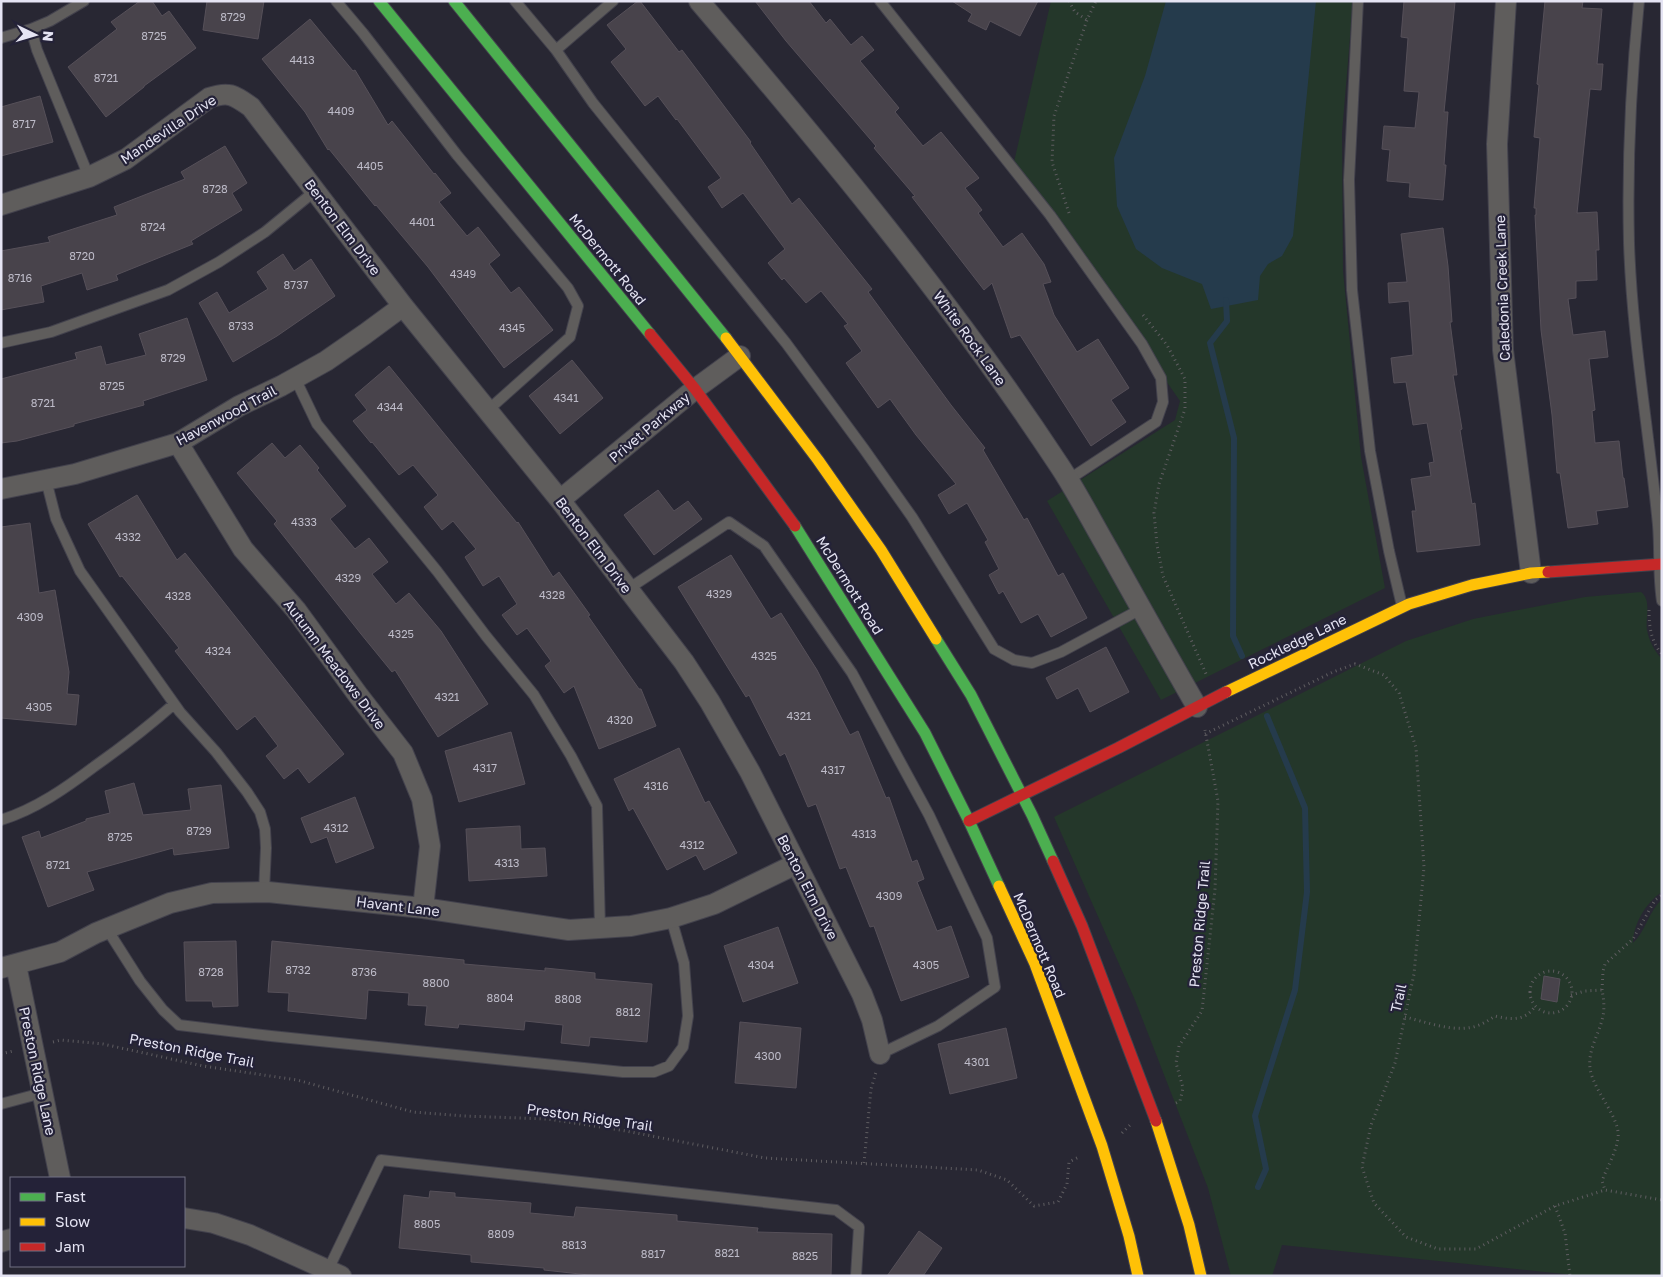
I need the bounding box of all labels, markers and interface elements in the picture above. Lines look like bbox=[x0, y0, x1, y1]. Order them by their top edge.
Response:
north arrow bbox=[10, 10, 60, 60]
house number: 8729 bbox=[220, 10, 246, 23]
house number: 8725 bbox=[141, 29, 167, 42]
text: N bbox=[40, 30, 57, 42]
house number: 4413 bbox=[289, 53, 315, 66]
house number: 8721 bbox=[94, 71, 118, 84]
street label: Mandevilla Drive bbox=[117, 91, 219, 167]
house number: 4409 bbox=[328, 104, 354, 117]
house number: 8717 bbox=[12, 117, 36, 130]
house number: 4405 bbox=[357, 159, 383, 172]
street label: Benton Elm Drive bbox=[301, 176, 385, 278]
house number: 8728 bbox=[202, 182, 228, 195]
street label: McDermott Road bbox=[566, 210, 650, 308]
house number: 4401 bbox=[409, 215, 435, 228]
street label: Caledonia Creek Lane bbox=[1491, 215, 1513, 361]
house number: 8724 bbox=[140, 220, 166, 233]
house number: 8720 bbox=[69, 249, 95, 262]
house number: 4349 bbox=[450, 267, 476, 280]
house number: 8716 bbox=[8, 271, 33, 284]
house number: 8737 bbox=[284, 278, 309, 291]
street label: White Rock Lane bbox=[930, 287, 1010, 389]
house number: 8733 bbox=[228, 319, 254, 332]
house number: 4345 bbox=[499, 321, 525, 334]
house number: 8729 bbox=[160, 351, 186, 364]
house number: 8725 bbox=[99, 379, 125, 392]
street label: Havenwood Trail bbox=[173, 381, 279, 449]
street label: Privet Parkway bbox=[605, 388, 693, 466]
house number: 4341 bbox=[553, 391, 579, 404]
house number: 8721 bbox=[31, 396, 55, 409]
house number: 4344 bbox=[377, 400, 404, 413]
street label: Benton Elm Drive bbox=[552, 494, 636, 596]
house number: 4333 bbox=[291, 515, 317, 528]
house number: 4332 bbox=[115, 530, 141, 543]
street label: McDermott Road bbox=[813, 533, 887, 637]
house number: 4329 bbox=[335, 571, 361, 584]
house number: 4329 bbox=[706, 587, 732, 600]
house number: 4328 bbox=[539, 588, 565, 601]
house number: 4328 bbox=[165, 589, 191, 602]
street label: Autumn Meadows Drive bbox=[281, 596, 389, 732]
house number: 4309 bbox=[17, 610, 43, 623]
street label: Rockledge Lane bbox=[1245, 610, 1349, 672]
house number: 4325 bbox=[388, 627, 414, 640]
house number: 4324 bbox=[205, 644, 231, 657]
house number: 4325 bbox=[751, 649, 777, 662]
house number: 4321 bbox=[435, 690, 459, 703]
house number: 4305 bbox=[26, 700, 52, 713]
house number: 4321 bbox=[787, 709, 811, 722]
house number: 4320 bbox=[607, 713, 633, 726]
house number: 4317 bbox=[473, 761, 497, 774]
house number: 4317 bbox=[821, 763, 845, 776]
house number: 4316 bbox=[643, 779, 669, 792]
house number: 4312 bbox=[324, 821, 348, 834]
house number: 8729 bbox=[186, 824, 212, 837]
house number: 4313 bbox=[852, 827, 876, 840]
house number: 8725 bbox=[107, 830, 133, 843]
street label: Benton Elm Drive bbox=[774, 832, 842, 942]
house number: 4312 bbox=[680, 838, 704, 851]
house number: 4313 bbox=[495, 856, 519, 869]
house number: 8721 bbox=[46, 858, 70, 871]
street label: Preston Ridge Trail bbox=[1185, 860, 1213, 988]
house number: 4309 bbox=[876, 889, 902, 902]
street label: McDermott Road bbox=[1010, 890, 1070, 1000]
street label: Havant Lane bbox=[355, 892, 441, 920]
house number: 4304 bbox=[748, 958, 775, 971]
house number: 4305 bbox=[913, 958, 939, 971]
house number: 8732 bbox=[285, 963, 311, 976]
house number: 8728 bbox=[198, 965, 224, 978]
house number: 8736 bbox=[351, 965, 377, 978]
house number: 8800 bbox=[422, 976, 450, 989]
street label: Trail bbox=[1386, 982, 1410, 1014]
house number: 8804 bbox=[487, 991, 514, 1004]
house number: 8808 bbox=[555, 992, 582, 1005]
street label: Preston Ridge Lane bbox=[16, 1005, 60, 1137]
house number: 8812 bbox=[615, 1005, 641, 1018]
street label: Preston Ridge Trail bbox=[128, 1030, 256, 1070]
house number: 4300 bbox=[755, 1049, 782, 1062]
house number: 4301 bbox=[964, 1055, 990, 1068]
street label: Preston Ridge Trail bbox=[526, 1100, 654, 1134]
legend bbox=[10, 1177, 185, 1267]
text: Fast bbox=[55, 1187, 86, 1205]
text: Slow bbox=[55, 1212, 90, 1230]
house number: 8805 bbox=[414, 1217, 440, 1230]
house number: 8809 bbox=[488, 1227, 514, 1240]
text: Jam bbox=[55, 1237, 85, 1255]
house number: 8813 bbox=[561, 1238, 587, 1251]
house number: 8821 bbox=[714, 1246, 740, 1259]
house number: 8817 bbox=[641, 1247, 665, 1260]
house number: 8825 bbox=[792, 1249, 818, 1262]

